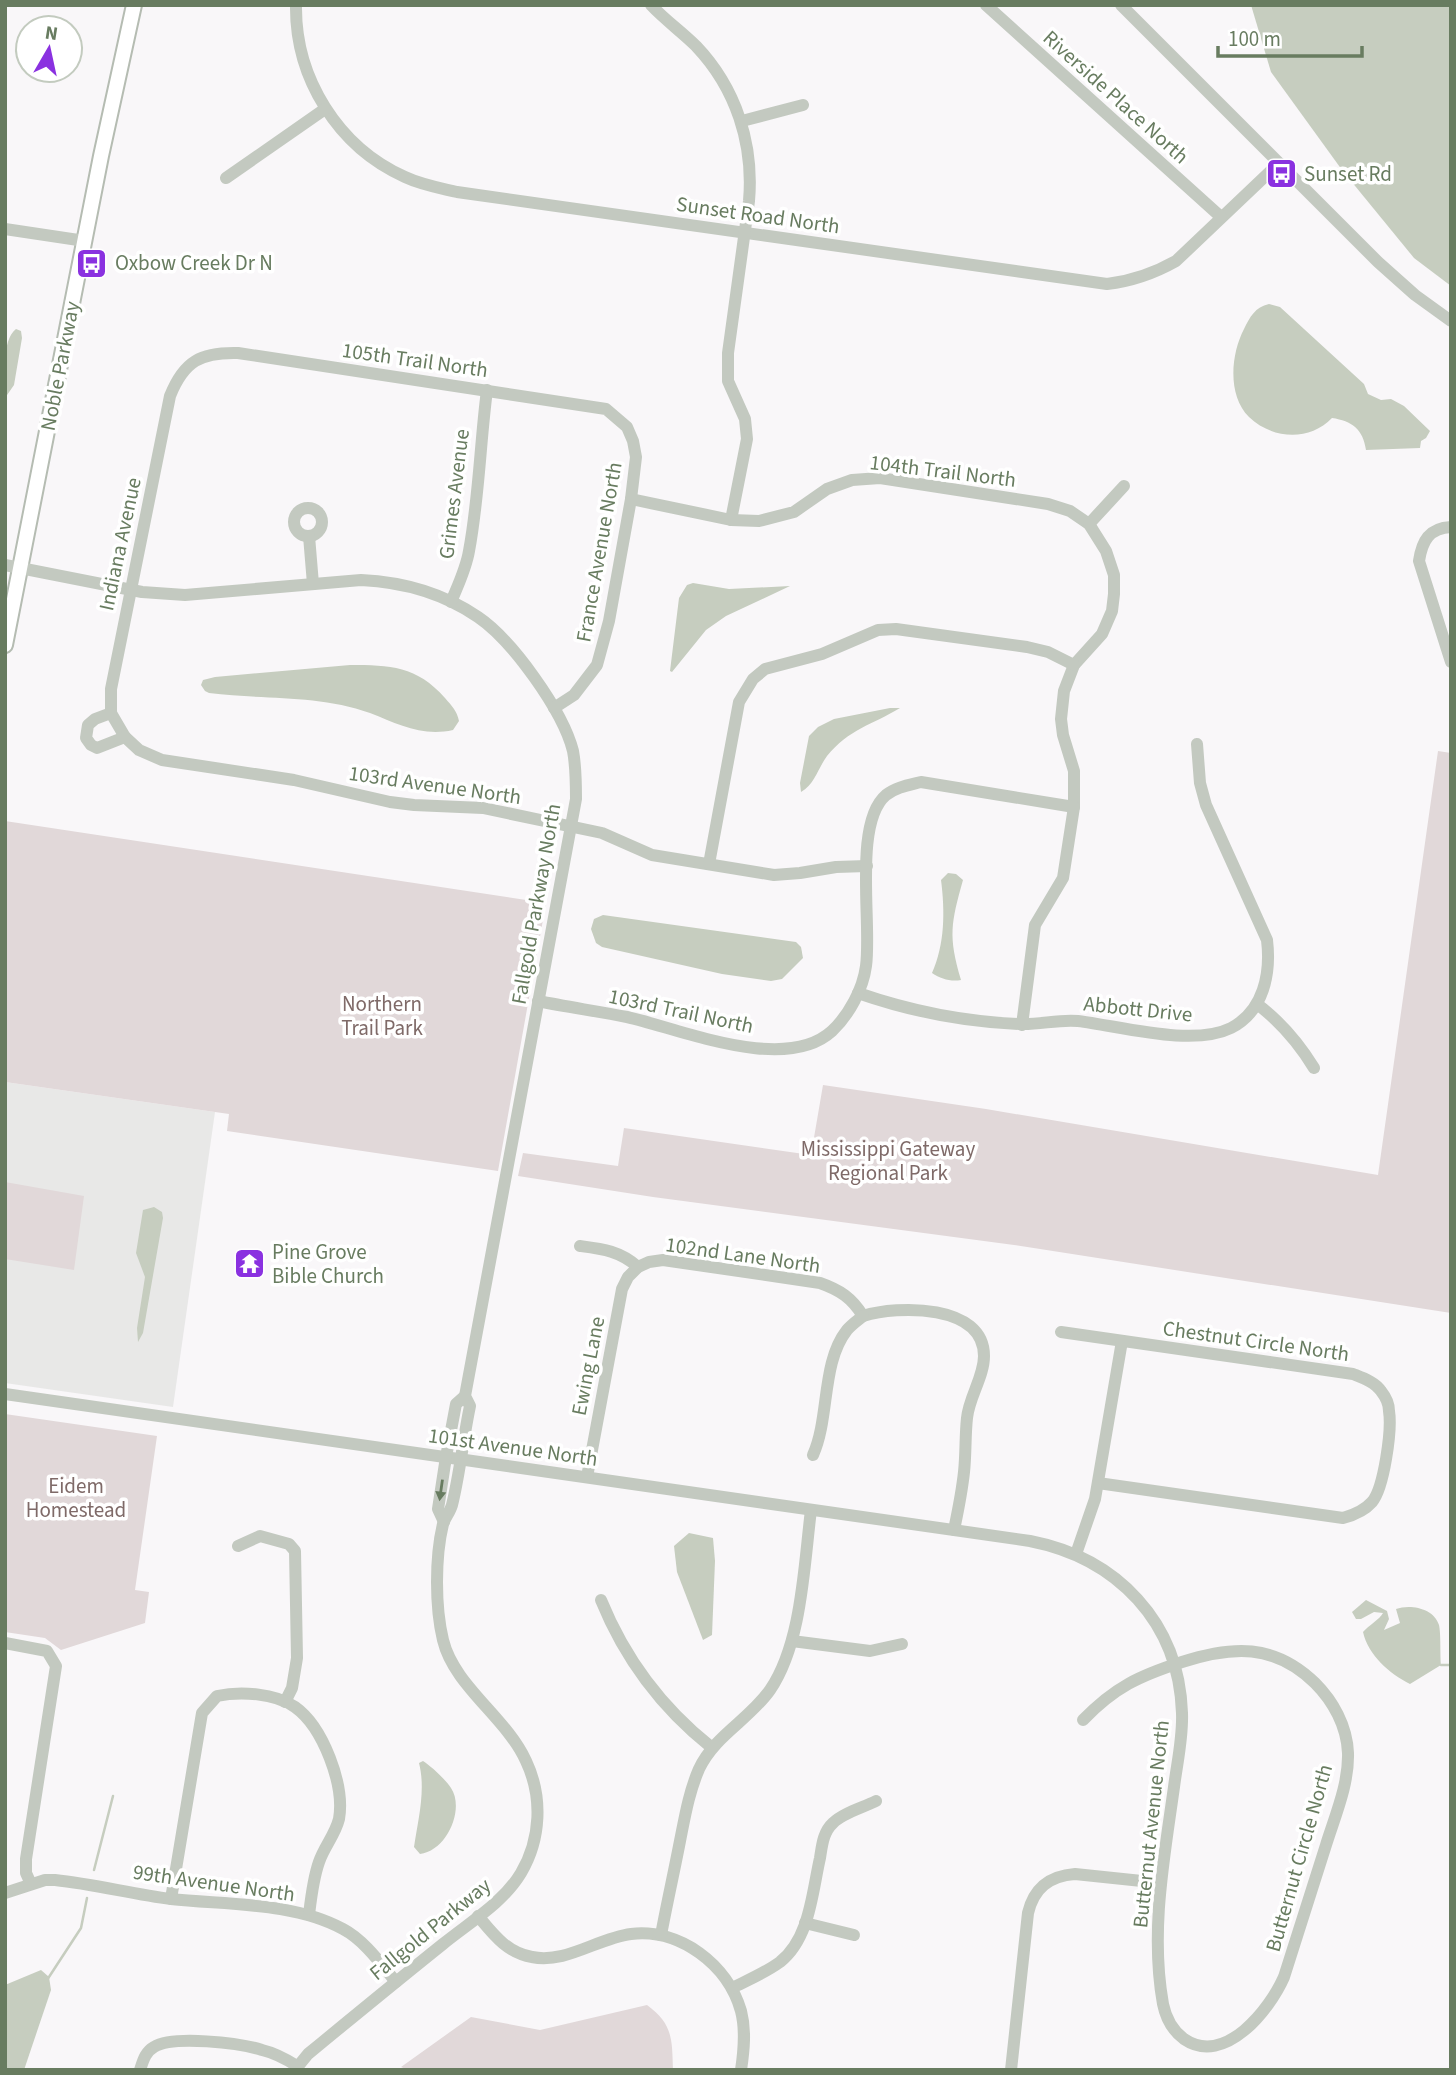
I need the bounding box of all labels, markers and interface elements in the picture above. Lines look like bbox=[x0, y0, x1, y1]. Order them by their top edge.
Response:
north arrow bbox=[14, 14, 84, 84]
scale bar bbox=[1218, 14, 1362, 58]
text: N bbox=[43, 19, 60, 48]
street label: Riverside Place North bbox=[1036, 23, 1196, 171]
text: 100 m bbox=[1228, 24, 1281, 54]
bus stop icon: Sunset Rd bbox=[1264, 157, 1298, 191]
place label: Sunset Rd bbox=[1304, 159, 1392, 189]
street label: Sunset Road North bbox=[674, 189, 842, 241]
bus stop icon: Oxbow Creek Dr N bbox=[75, 246, 109, 280]
place label: Oxbow Creek Dr N bbox=[115, 248, 273, 278]
street label: Noble Parkway bbox=[33, 299, 87, 433]
street label: 105th Trail North bbox=[340, 335, 490, 385]
street label: Grimes Avenue bbox=[431, 427, 477, 561]
street label: 104th Trail North bbox=[868, 447, 1018, 495]
street label: France Avenue North bbox=[568, 460, 630, 644]
street label: Indiana Avenue bbox=[91, 475, 149, 613]
street label: 103rd Avenue North bbox=[347, 758, 523, 812]
street label: Fallgold Parkway North bbox=[504, 801, 568, 1007]
street label: 103rd Trail North bbox=[606, 981, 756, 1041]
street label: Abbott Drive bbox=[1082, 988, 1194, 1030]
park label: Northern Trail Park bbox=[341, 989, 423, 1043]
park label: Mississippi Gateway Regional Park bbox=[801, 1134, 975, 1188]
street label: 102nd Lane North bbox=[664, 1229, 822, 1281]
place label: Pine Grove Bible Church bbox=[272, 1237, 384, 1291]
temple icon: Pine Grove Bible Church bbox=[232, 1247, 266, 1281]
street label: Chestnut Circle North bbox=[1161, 1313, 1351, 1369]
street label: Ewing Lane bbox=[564, 1314, 612, 1418]
street label: 101st Avenue North bbox=[426, 1420, 600, 1474]
park label: Eidem Homestead bbox=[26, 1471, 126, 1525]
one-way arrow bbox=[435, 1479, 446, 1501]
street label: Butternut Avenue North bbox=[1125, 1719, 1177, 1929]
street label: Butternut Circle North bbox=[1258, 1761, 1340, 1955]
street label: 99th Avenue North bbox=[131, 1857, 297, 1909]
street label: Fallgold Parkway bbox=[363, 1871, 497, 1987]

